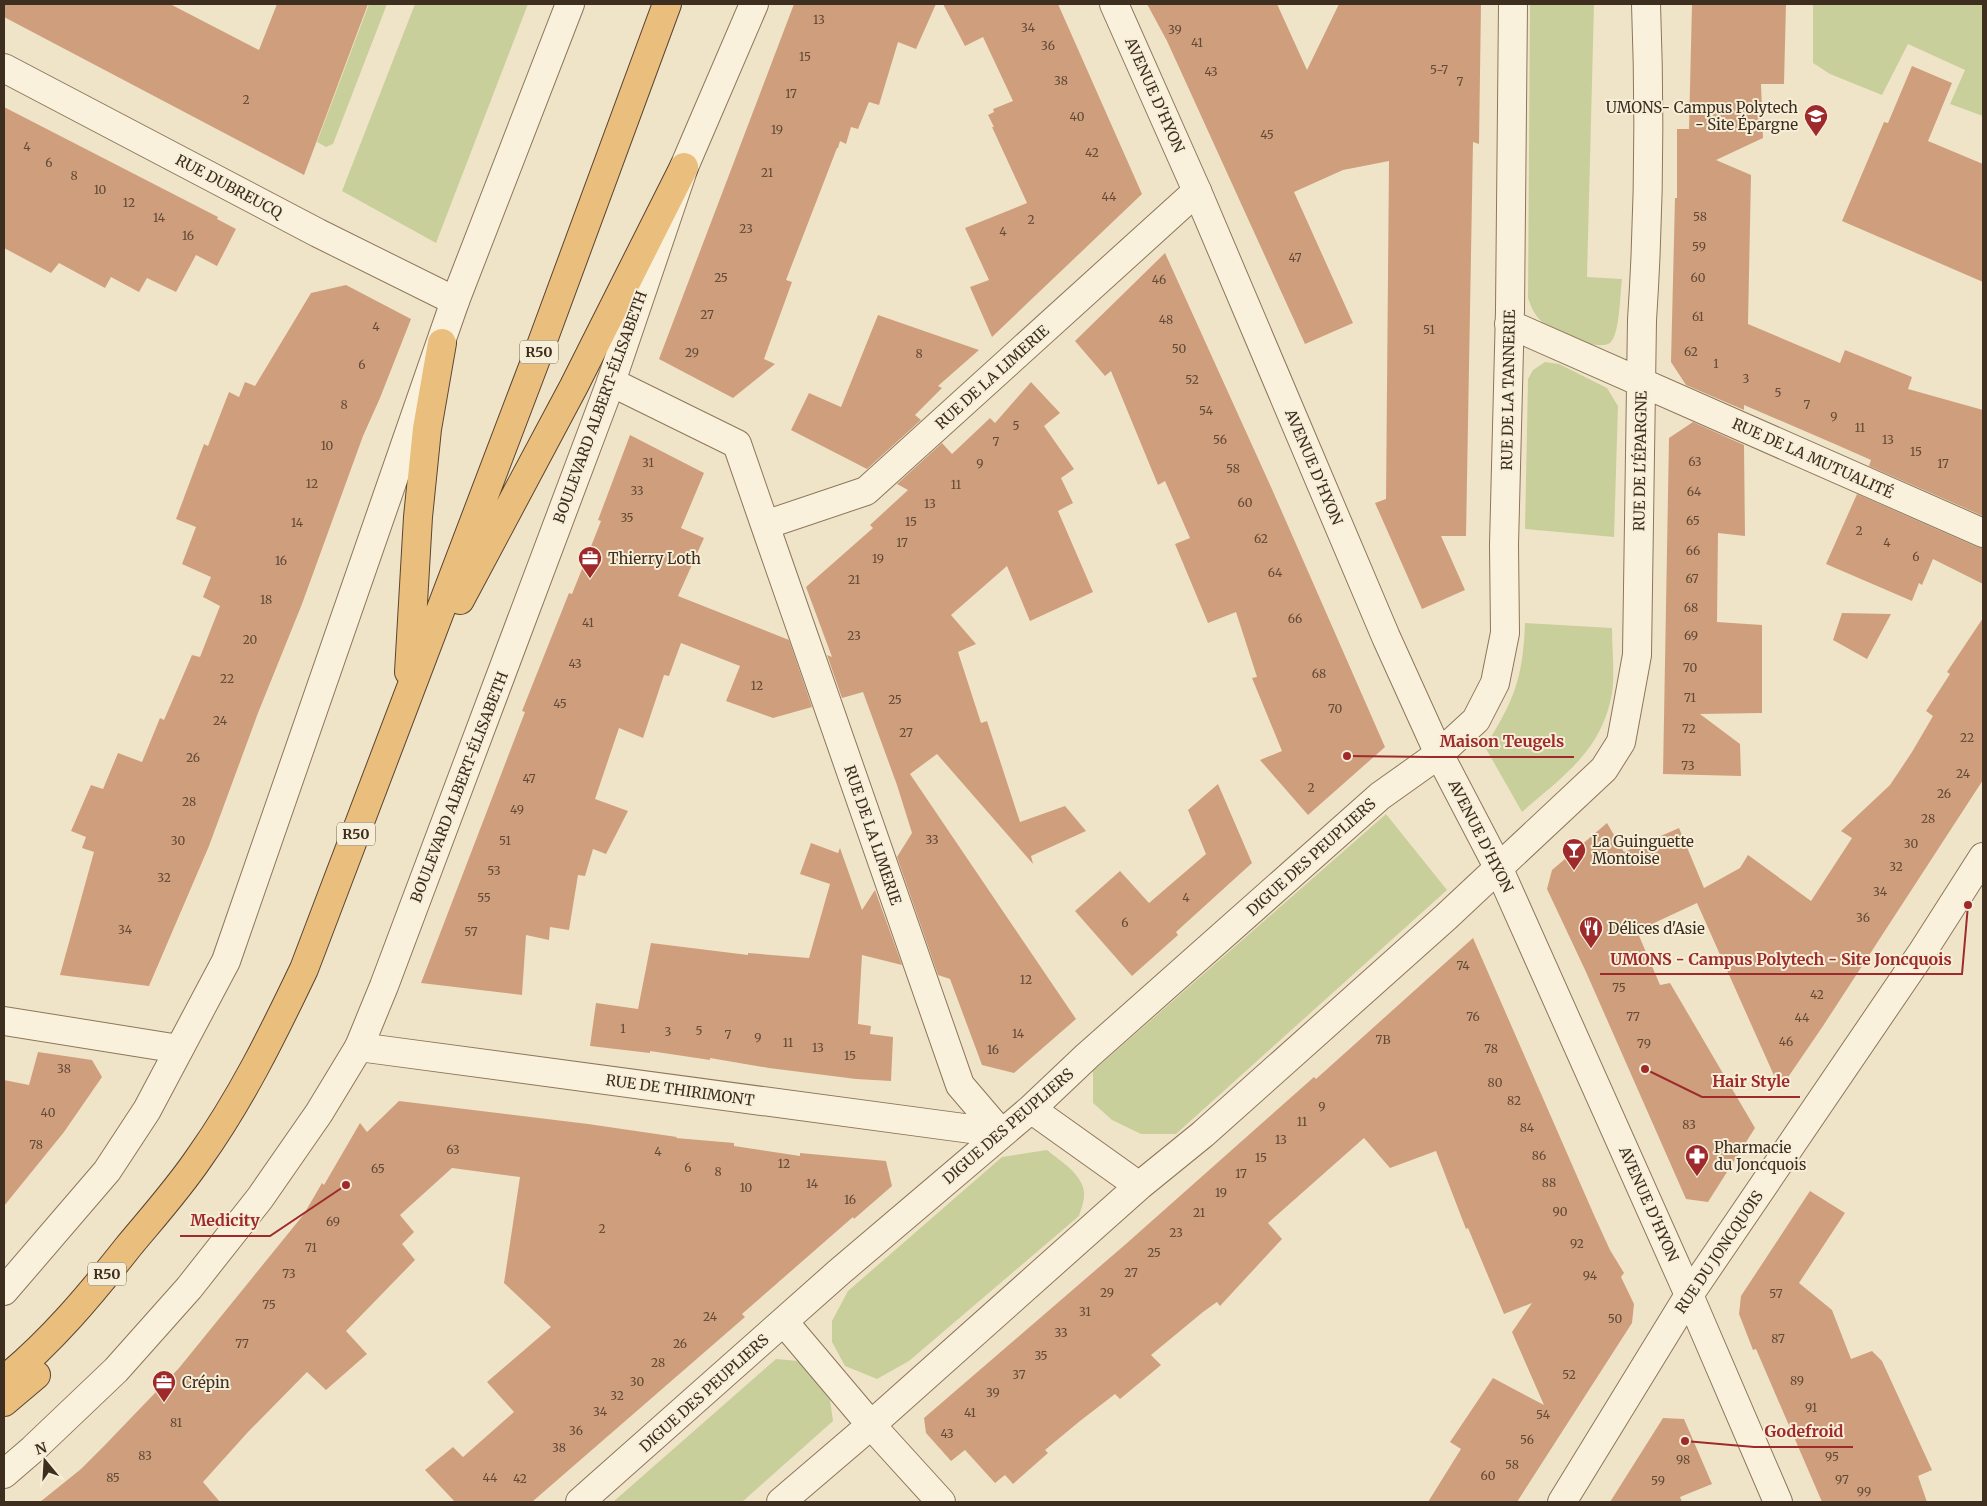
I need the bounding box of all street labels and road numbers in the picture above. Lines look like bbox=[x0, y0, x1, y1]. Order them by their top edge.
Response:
street label: AVENUE D'HYON bbox=[1121, 33, 1189, 156]
street label: RUE DUBREUCQ bbox=[172, 150, 287, 223]
street label: BOULEVARD ALBERT-ÉLISABETH bbox=[548, 288, 651, 526]
street label: RUE DE LA TANNERIE bbox=[1497, 309, 1519, 471]
street label: RUE DE LA LIMERIE bbox=[931, 321, 1053, 433]
road number: R50 bbox=[520, 341, 558, 364]
street label: RUE DE L'ÉPARGNE bbox=[1628, 390, 1651, 531]
street label: AVENUE D'HYON bbox=[1281, 405, 1347, 528]
street label: RUE DE LA MUTUALITÉ bbox=[1729, 413, 1897, 502]
street label: BOULEVARD ALBERT-ÉLISABETH bbox=[405, 668, 512, 905]
street label: RUE DE LA LIMERIE bbox=[840, 763, 906, 908]
street label: AVENUE D'HYON bbox=[1444, 775, 1518, 896]
street label: DIGUE DES PEUPLIERS bbox=[1242, 794, 1380, 920]
road number: R50 bbox=[337, 822, 375, 846]
street label: DIGUE DES PEUPLIERS bbox=[939, 1064, 1077, 1188]
street label: RUE DE THIRIMONT bbox=[604, 1070, 756, 1110]
street label: AVENUE D'HYON bbox=[1615, 1142, 1683, 1265]
street label: RUE DU JONCQUOIS bbox=[1671, 1187, 1767, 1317]
road number: R50 bbox=[88, 1262, 126, 1286]
street label: DIGUE DES PEUPLIERS bbox=[635, 1330, 773, 1456]

